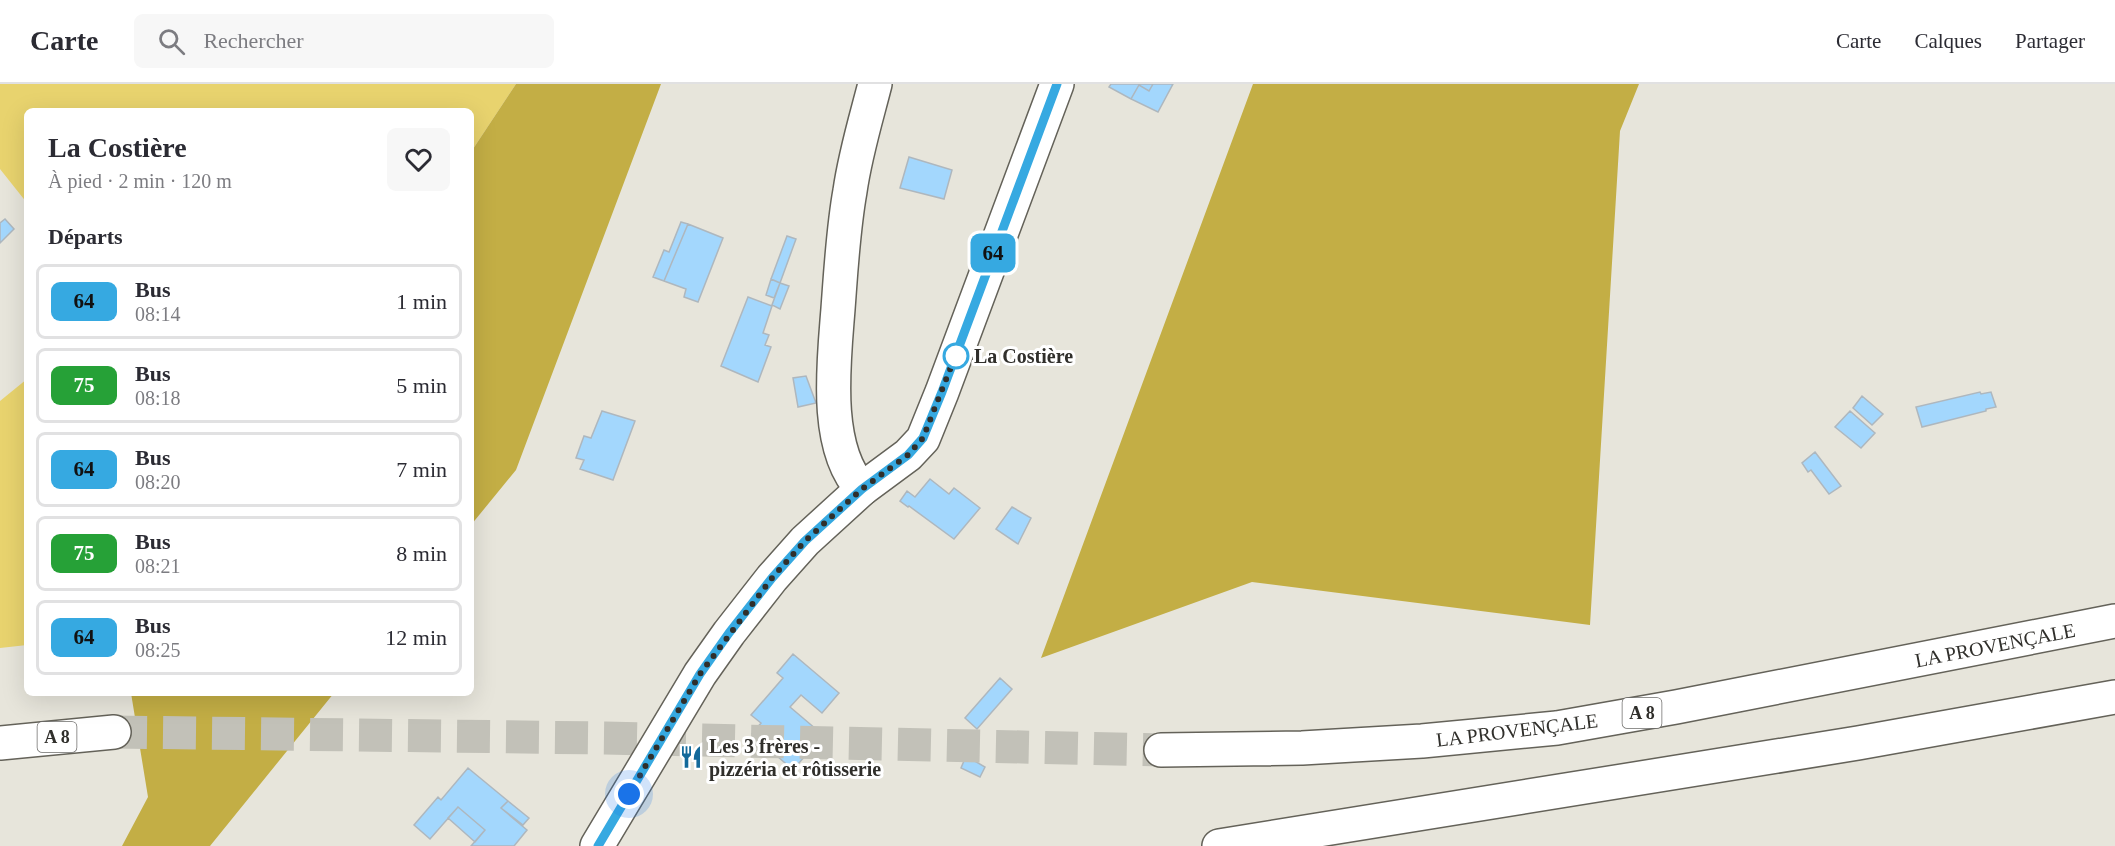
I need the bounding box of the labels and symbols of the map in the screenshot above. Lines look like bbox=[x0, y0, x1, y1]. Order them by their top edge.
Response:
line badge: 64 bbox=[966, 234, 1020, 272]
marker: La Costière bbox=[943, 343, 969, 369]
place label: La Costière bbox=[974, 345, 1073, 367]
street label: LA PROVENÇALE bbox=[1913, 619, 2077, 672]
road number: A 8 bbox=[1622, 698, 1662, 728]
street label: LA PROVENÇALE bbox=[1435, 709, 1599, 752]
road number: A 8 bbox=[38, 722, 76, 752]
place label: Les 3 frères - pizzéria et rôtisserie bbox=[709, 735, 881, 781]
restaurant icon: Les 3 frères - pizzéria et rôtisserie bbox=[678, 744, 704, 770]
your location bbox=[614, 779, 644, 809]

